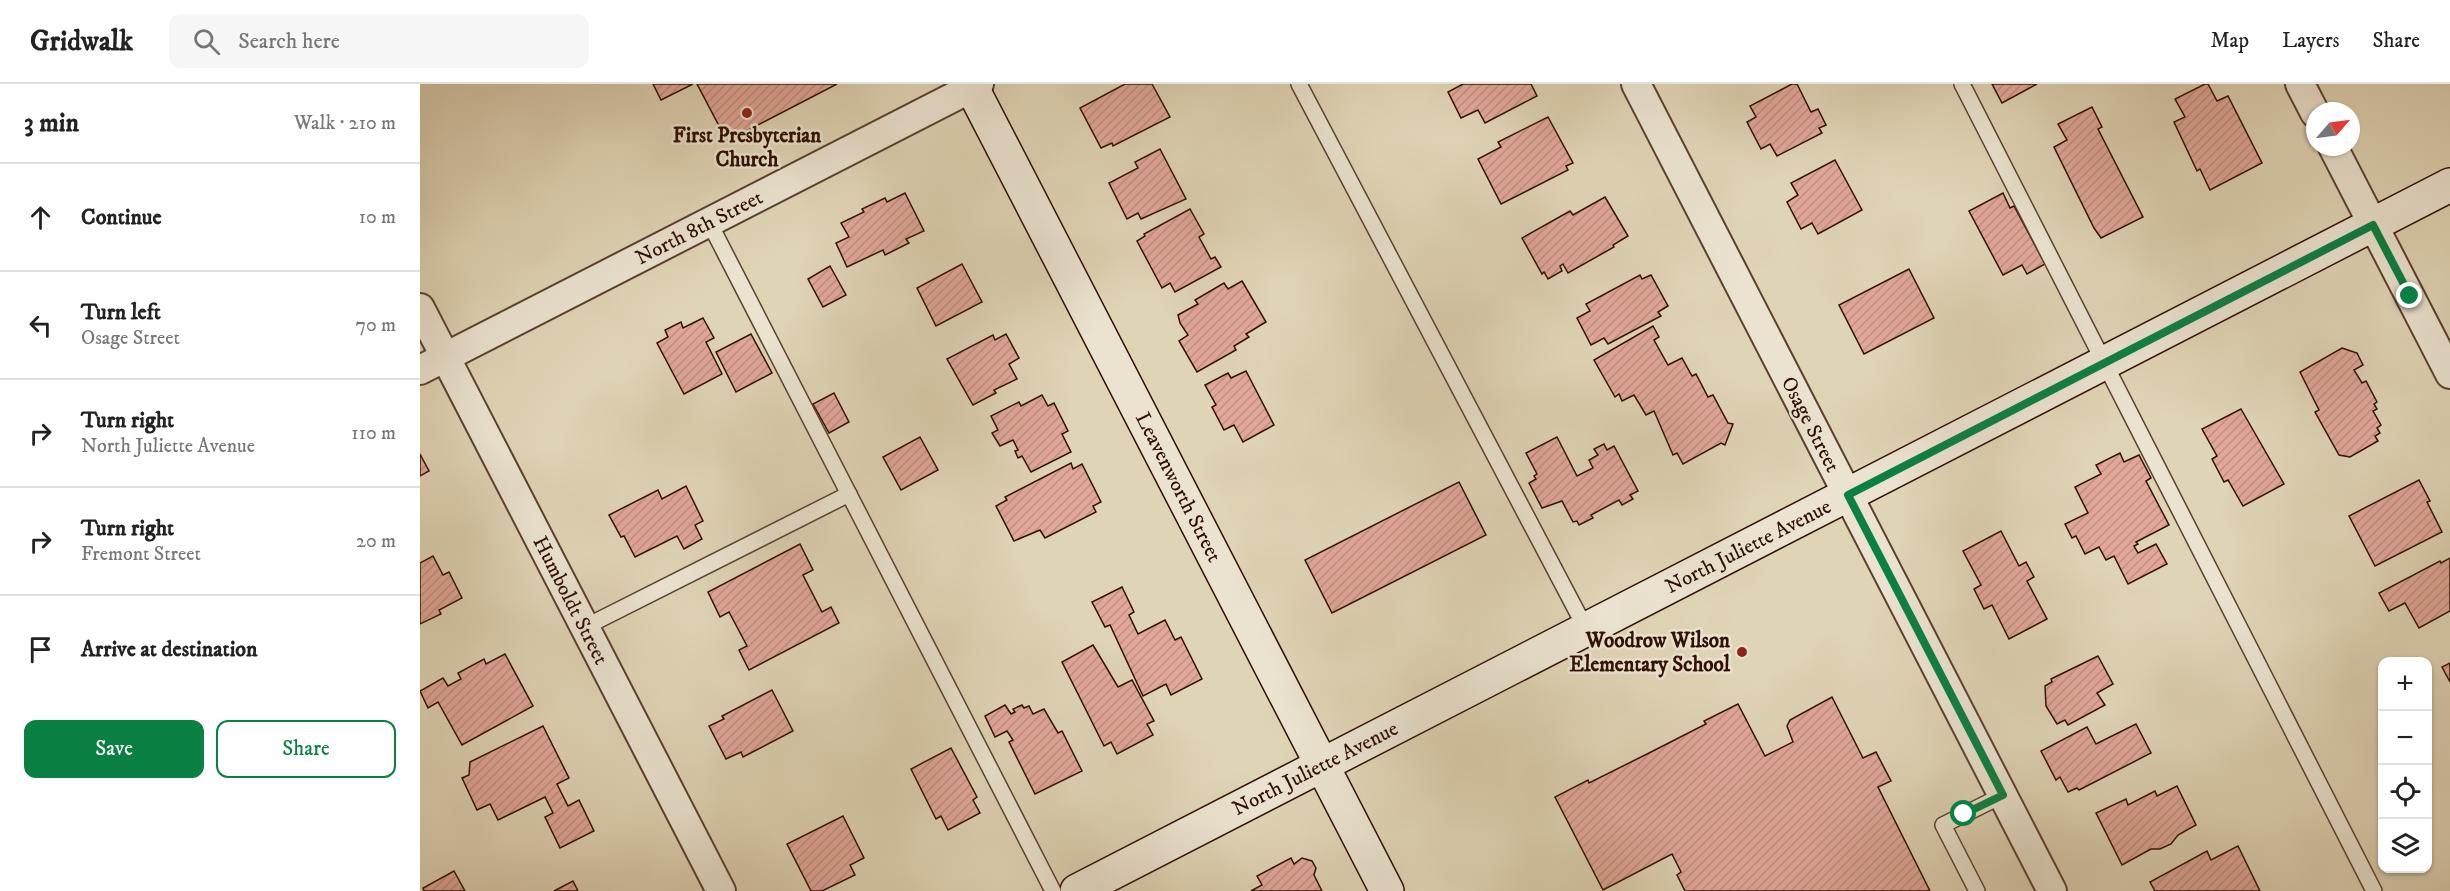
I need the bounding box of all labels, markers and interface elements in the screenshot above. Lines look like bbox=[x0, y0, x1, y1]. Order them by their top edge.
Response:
search box bbox=[169, 14, 589, 68]
text: Gridwalk bbox=[30, 24, 133, 59]
icon: search bbox=[190, 25, 223, 58]
text: Search here bbox=[238, 28, 340, 55]
text: Map bbox=[2210, 28, 2249, 54]
text: Layers bbox=[2282, 28, 2340, 54]
text: Share bbox=[2373, 28, 2420, 54]
north arrow bbox=[2306, 102, 2360, 156]
marker: First Presbyterian Church bbox=[740, 106, 754, 120]
text: 3 min bbox=[24, 107, 79, 140]
text: Walk · 210 m bbox=[294, 111, 396, 136]
place label: First Presbyterian Church bbox=[673, 123, 822, 173]
street label: North 8th Street bbox=[631, 185, 768, 271]
icon: ahead bbox=[24, 201, 57, 234]
text: Continue bbox=[81, 204, 162, 231]
text: 10 m bbox=[359, 205, 396, 230]
route end bbox=[2396, 282, 2422, 308]
text: Turn left bbox=[81, 299, 161, 326]
icon: left bbox=[24, 309, 57, 342]
text: 70 m bbox=[355, 313, 396, 338]
text: Osage Street bbox=[81, 326, 180, 351]
street label: Osage Street bbox=[1775, 372, 1845, 477]
text: Turn right bbox=[81, 407, 174, 434]
street label: Leavenworth Street bbox=[1129, 408, 1227, 567]
icon: right bbox=[24, 417, 57, 450]
text: 110 m bbox=[351, 421, 396, 446]
text: North Juliette Avenue bbox=[81, 434, 255, 459]
street label: North Juliette Avenue bbox=[1661, 494, 1836, 600]
text: Turn right bbox=[81, 515, 174, 542]
icon: right bbox=[24, 525, 57, 558]
text: 20 m bbox=[356, 529, 396, 554]
street label: Humboldt Street bbox=[527, 532, 614, 669]
text: Fremont Street bbox=[81, 542, 201, 567]
place label: Woodrow Wilson Elementary School bbox=[1569, 628, 1731, 678]
icon: arrive bbox=[24, 633, 57, 666]
text: Arrive at destination bbox=[81, 636, 258, 663]
marker: Woodrow Wilson Elementary School bbox=[1735, 645, 1749, 659]
map controls bbox=[2378, 657, 2432, 873]
button: + bbox=[2378, 657, 2432, 711]
button: − bbox=[2378, 711, 2432, 765]
street label: North Juliette Avenue bbox=[1228, 716, 1403, 822]
button: Save bbox=[24, 720, 204, 778]
button: Share bbox=[216, 720, 396, 778]
button: locate bbox=[2378, 765, 2432, 819]
route start bbox=[1950, 800, 1976, 826]
button: layers bbox=[2378, 819, 2432, 873]

